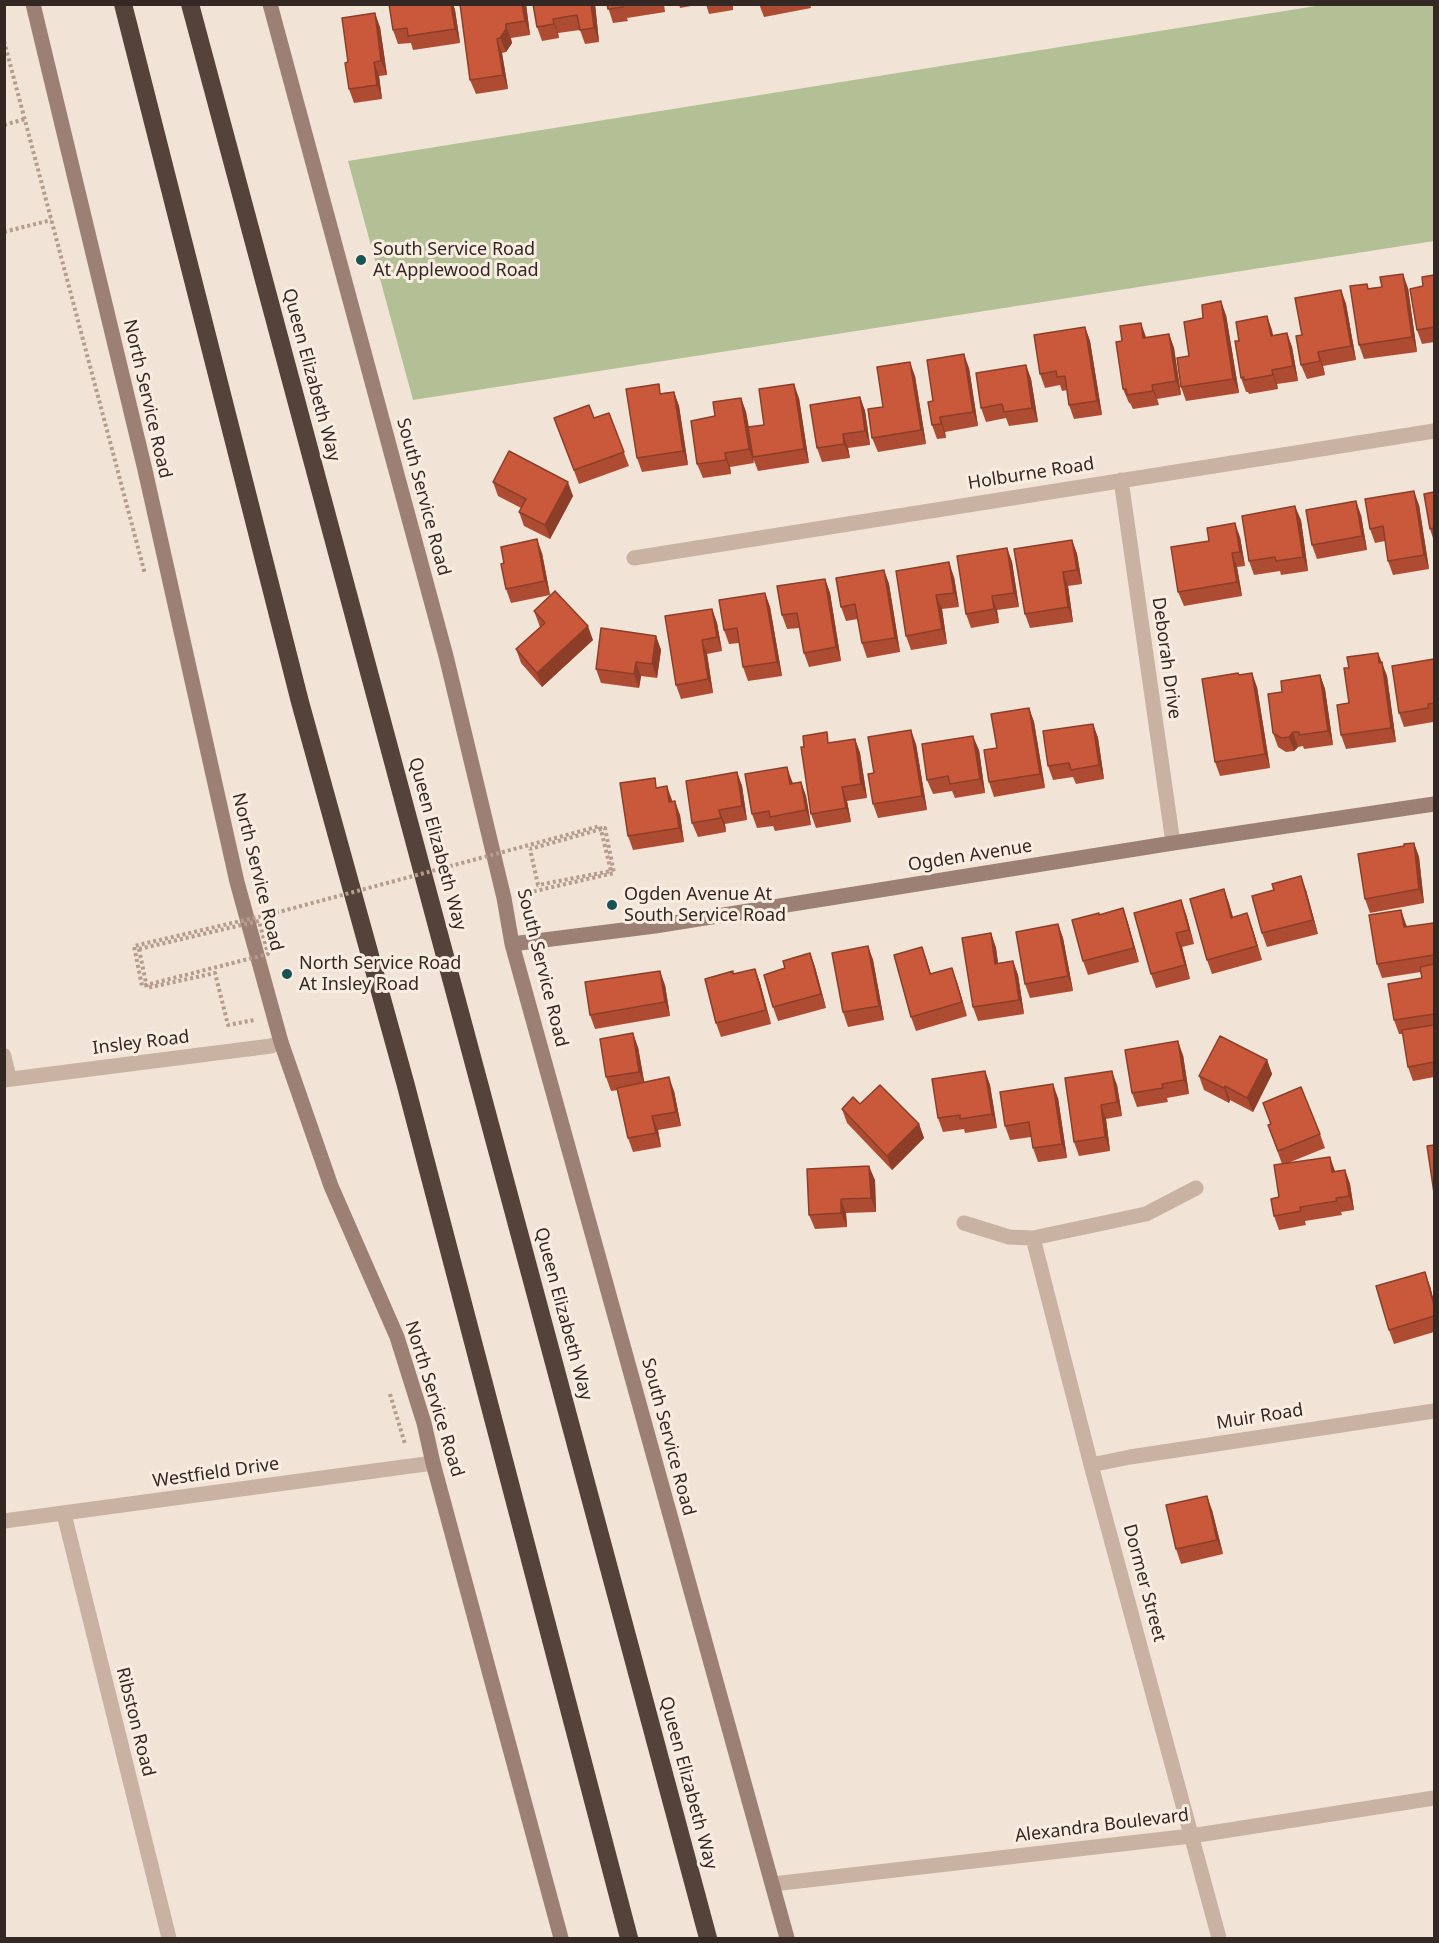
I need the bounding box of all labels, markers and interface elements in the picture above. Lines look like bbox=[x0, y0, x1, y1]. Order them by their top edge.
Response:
place label: South Service Road At Applewood Road bbox=[373, 239, 539, 282]
marker: South Service Road At Applewood Road bbox=[354, 253, 368, 267]
street label: Queen Elizabeth Way bbox=[277, 286, 345, 464]
street label: North Service Road bbox=[118, 318, 176, 480]
street label: South Service Road bbox=[392, 416, 454, 578]
street label: Holburne Road bbox=[966, 453, 1096, 495]
street label: Deborah Drive bbox=[1147, 596, 1185, 720]
street label: Queen Elizabeth Way bbox=[403, 755, 471, 933]
street label: North Service Road bbox=[227, 791, 287, 953]
street label: Ogden Avenue bbox=[906, 836, 1034, 876]
place label: Ogden Avenue At South Service Road bbox=[624, 884, 786, 926]
street label: South Service Road bbox=[512, 887, 572, 1049]
marker: Ogden Avenue At South Service Road bbox=[605, 898, 619, 912]
place label: North Service Road At Insley Road bbox=[299, 953, 461, 996]
marker: North Service Road At Insley Road bbox=[280, 967, 294, 981]
street label: Insley Road bbox=[91, 1026, 191, 1060]
street label: Queen Elizabeth Way bbox=[529, 1225, 597, 1403]
street label: North Service Road bbox=[400, 1318, 468, 1480]
street label: South Service Road bbox=[637, 1356, 699, 1518]
street label: Muir Road bbox=[1215, 1399, 1305, 1435]
street label: Westfield Drive bbox=[151, 1453, 281, 1493]
street label: Dormer Street bbox=[1118, 1522, 1170, 1644]
street label: Ribston Road bbox=[111, 1665, 159, 1779]
street label: Queen Elizabeth Way bbox=[654, 1694, 722, 1872]
street label: Alexandra Boulevard bbox=[1014, 1805, 1190, 1847]

